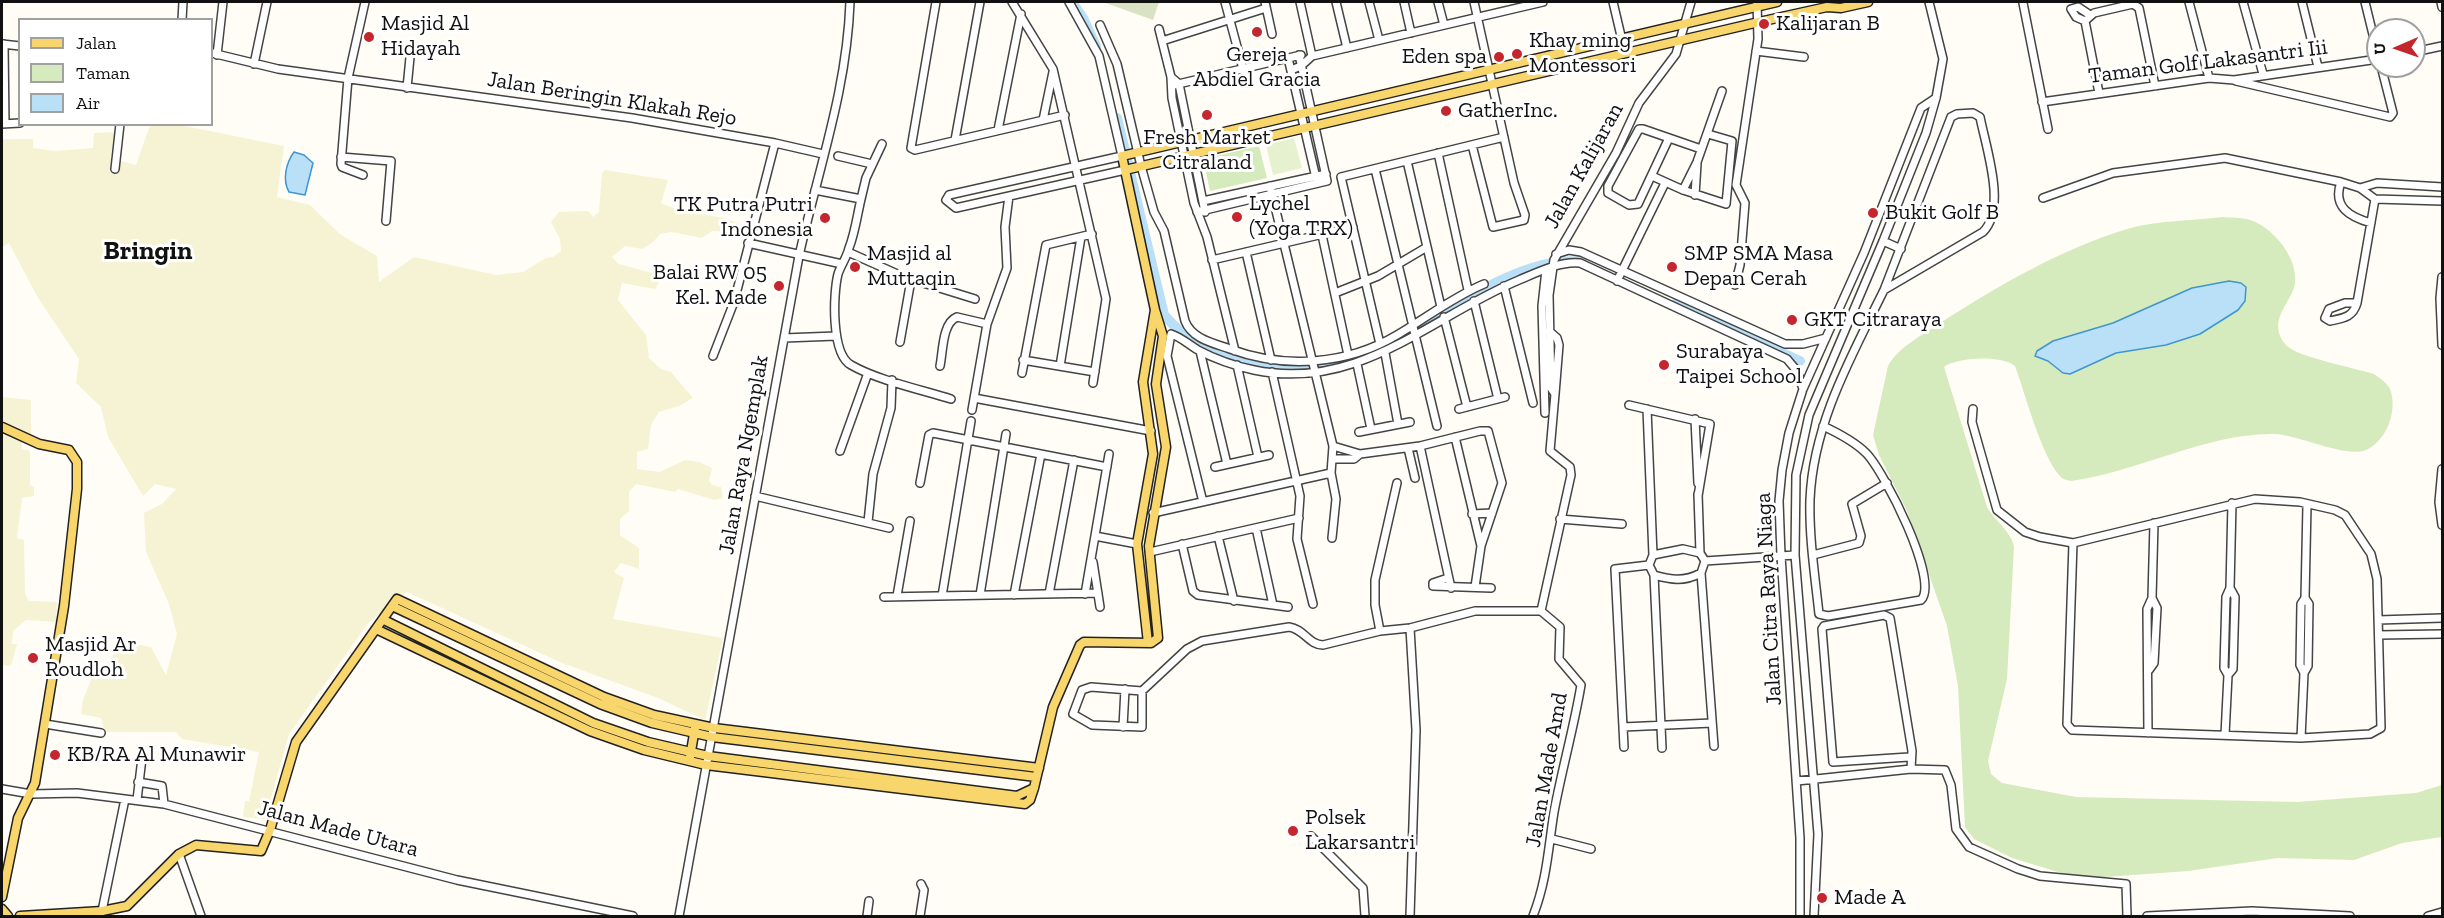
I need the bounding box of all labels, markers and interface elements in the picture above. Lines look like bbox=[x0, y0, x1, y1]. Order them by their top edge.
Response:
place label: Masjid Al Hidayah bbox=[381, 11, 469, 62]
place label: Kalijaran B bbox=[1776, 11, 1880, 37]
marker: Kalijaran B bbox=[1757, 17, 1771, 31]
legend bbox=[18, 18, 213, 126]
north arrow bbox=[2366, 18, 2426, 78]
marker: Gereja Abdiel Gracia bbox=[1250, 25, 1264, 39]
place label: Khay ming Montessori bbox=[1529, 28, 1636, 80]
marker: Masjid Al Hidayah bbox=[362, 30, 376, 44]
text: Jalan bbox=[76, 32, 116, 54]
street label: Taman Golf Lakasantri Iii bbox=[2087, 34, 2329, 90]
place label: Gereja Abdiel Gracia bbox=[1193, 42, 1321, 94]
text: U bbox=[2370, 42, 2389, 55]
place label: Eden spa bbox=[1402, 44, 1487, 70]
marker: Khay ming Montessori bbox=[1510, 47, 1524, 61]
marker: Eden spa bbox=[1492, 50, 1506, 64]
text: Taman bbox=[76, 62, 130, 84]
street label: Jalan Beringin Klakah Rejo bbox=[485, 66, 739, 132]
text: Air bbox=[76, 92, 100, 114]
place label: GatherInc. bbox=[1458, 98, 1558, 124]
street label: Jalan Kalijaran bbox=[1539, 99, 1629, 233]
marker: GatherInc. bbox=[1439, 104, 1453, 118]
marker: Fresh Market Citraland bbox=[1200, 108, 1214, 122]
place label: Fresh Market Citraland bbox=[1143, 125, 1271, 176]
place label: Lychel (Yoga TRX) bbox=[1249, 191, 1353, 242]
place label: TK Putra Putri Indonesia bbox=[674, 192, 813, 243]
place label: Bukit Golf B bbox=[1885, 200, 1999, 226]
marker: Bukit Golf B bbox=[1866, 206, 1880, 220]
marker: Lychel (Yoga TRX) bbox=[1230, 210, 1244, 224]
marker: TK Putra Putri Indonesia bbox=[818, 211, 832, 225]
district label: Bringin bbox=[104, 236, 192, 268]
place label: Masjid al Muttaqin bbox=[867, 241, 956, 292]
place label: SMP SMA Masa Depan Cerah bbox=[1684, 241, 1833, 292]
place label: Balai RW 05 Kel. Made bbox=[653, 260, 767, 312]
marker: Masjid al Muttaqin bbox=[848, 260, 862, 274]
marker: SMP SMA Masa Depan Cerah bbox=[1665, 260, 1679, 274]
marker: Balai RW 05 Kel. Made bbox=[772, 279, 786, 293]
place label: GKT Citraraya bbox=[1804, 307, 1942, 333]
marker: GKT Citraraya bbox=[1785, 313, 1799, 327]
place label: Surabaya Taipei School bbox=[1676, 339, 1802, 390]
street label: Jalan Raya Ngemplak bbox=[713, 353, 775, 557]
marker: Surabaya Taipei School bbox=[1657, 358, 1671, 372]
street label: Jalan Citra Raya Niaga bbox=[1750, 492, 1788, 706]
place label: Masjid Ar Roudloh bbox=[45, 632, 137, 684]
marker: Masjid Ar Roudloh bbox=[26, 651, 40, 665]
street label: Jalan Made Amd bbox=[1520, 691, 1574, 849]
place label: KB/RA Al Munawir bbox=[67, 742, 246, 768]
marker: KB/RA Al Munawir bbox=[48, 748, 62, 762]
street label: Jalan Made Utara bbox=[255, 795, 421, 863]
place label: Polsek Lakarsantri bbox=[1305, 805, 1415, 856]
marker: Polsek Lakarsantri bbox=[1286, 824, 1300, 838]
place label: Made A bbox=[1834, 885, 1905, 911]
marker: Made A bbox=[1815, 891, 1829, 905]

